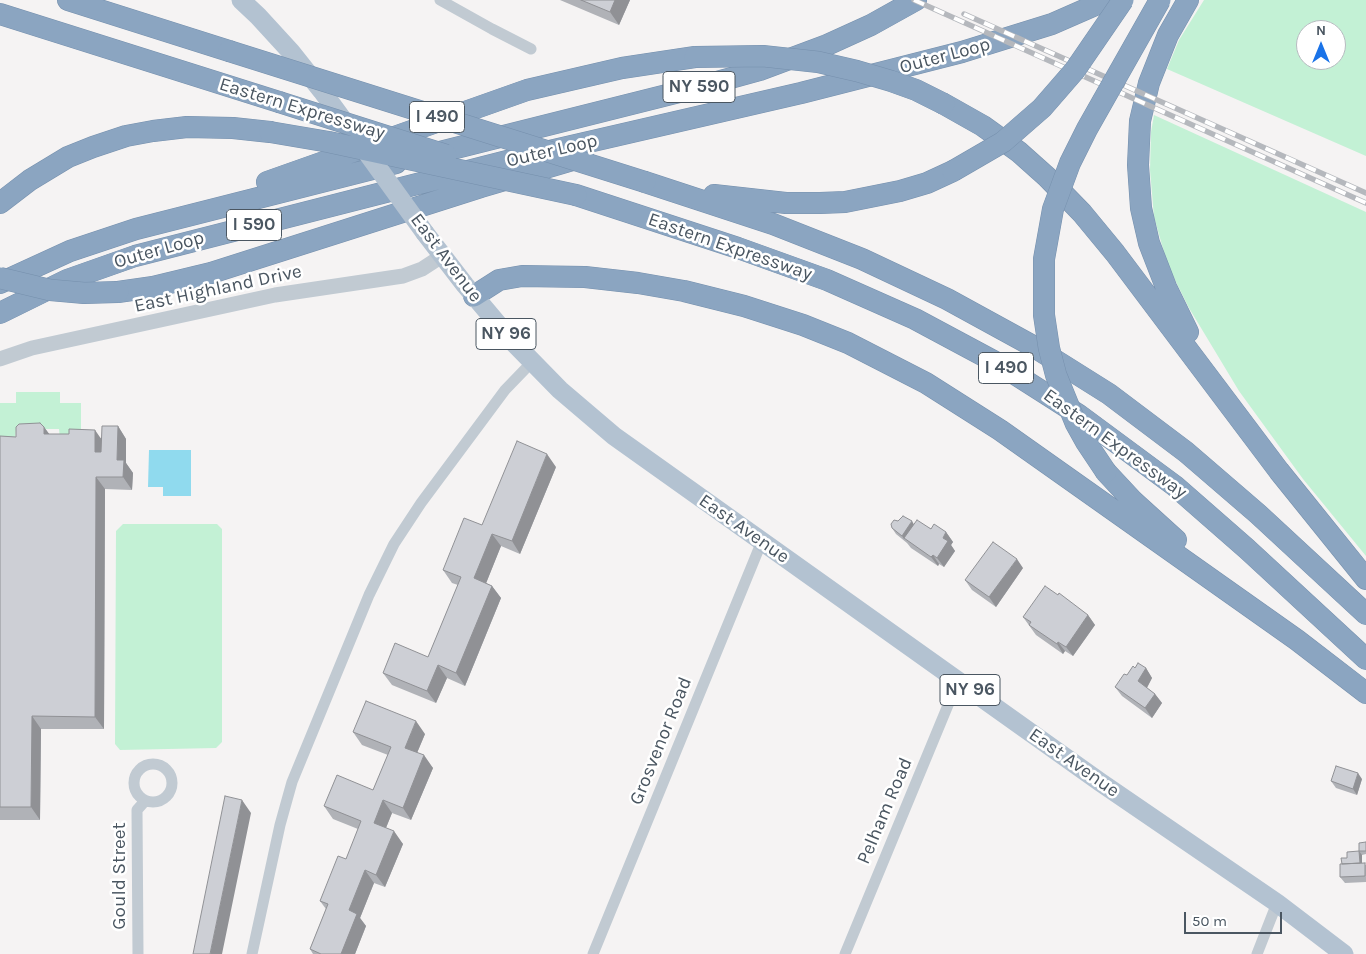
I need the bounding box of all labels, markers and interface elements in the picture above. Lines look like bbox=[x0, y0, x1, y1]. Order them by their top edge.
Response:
north arrow bbox=[1296, 20, 1346, 70]
text: N bbox=[1316, 22, 1326, 39]
street label: Outer Loop bbox=[897, 33, 993, 79]
road number: NY 590 bbox=[663, 72, 735, 102]
street label: Eastern Expressway bbox=[216, 73, 388, 145]
road number: I 490 bbox=[410, 101, 464, 132]
street label: Outer Loop bbox=[504, 129, 600, 173]
street label: Eastern Expressway bbox=[645, 208, 815, 286]
street label: East Avenue bbox=[405, 209, 487, 307]
road number: I 590 bbox=[226, 210, 282, 240]
street label: Outer Loop bbox=[111, 226, 207, 274]
street label: East Highland Drive bbox=[132, 260, 304, 318]
road number: NY 96 bbox=[476, 318, 536, 349]
road number: I 490 bbox=[978, 352, 1034, 383]
street label: Eastern Expressway bbox=[1039, 384, 1191, 504]
street label: East Avenue bbox=[694, 489, 794, 569]
street label: Grosvenor Road bbox=[625, 674, 697, 808]
road number: NY 96 bbox=[940, 674, 1000, 706]
street label: East Avenue bbox=[1024, 723, 1124, 803]
street label: Pelham Road bbox=[852, 754, 918, 868]
street label: Gould Street bbox=[109, 822, 131, 930]
scale bar bbox=[1186, 902, 1284, 934]
text: 50 m bbox=[1192, 912, 1227, 930]

